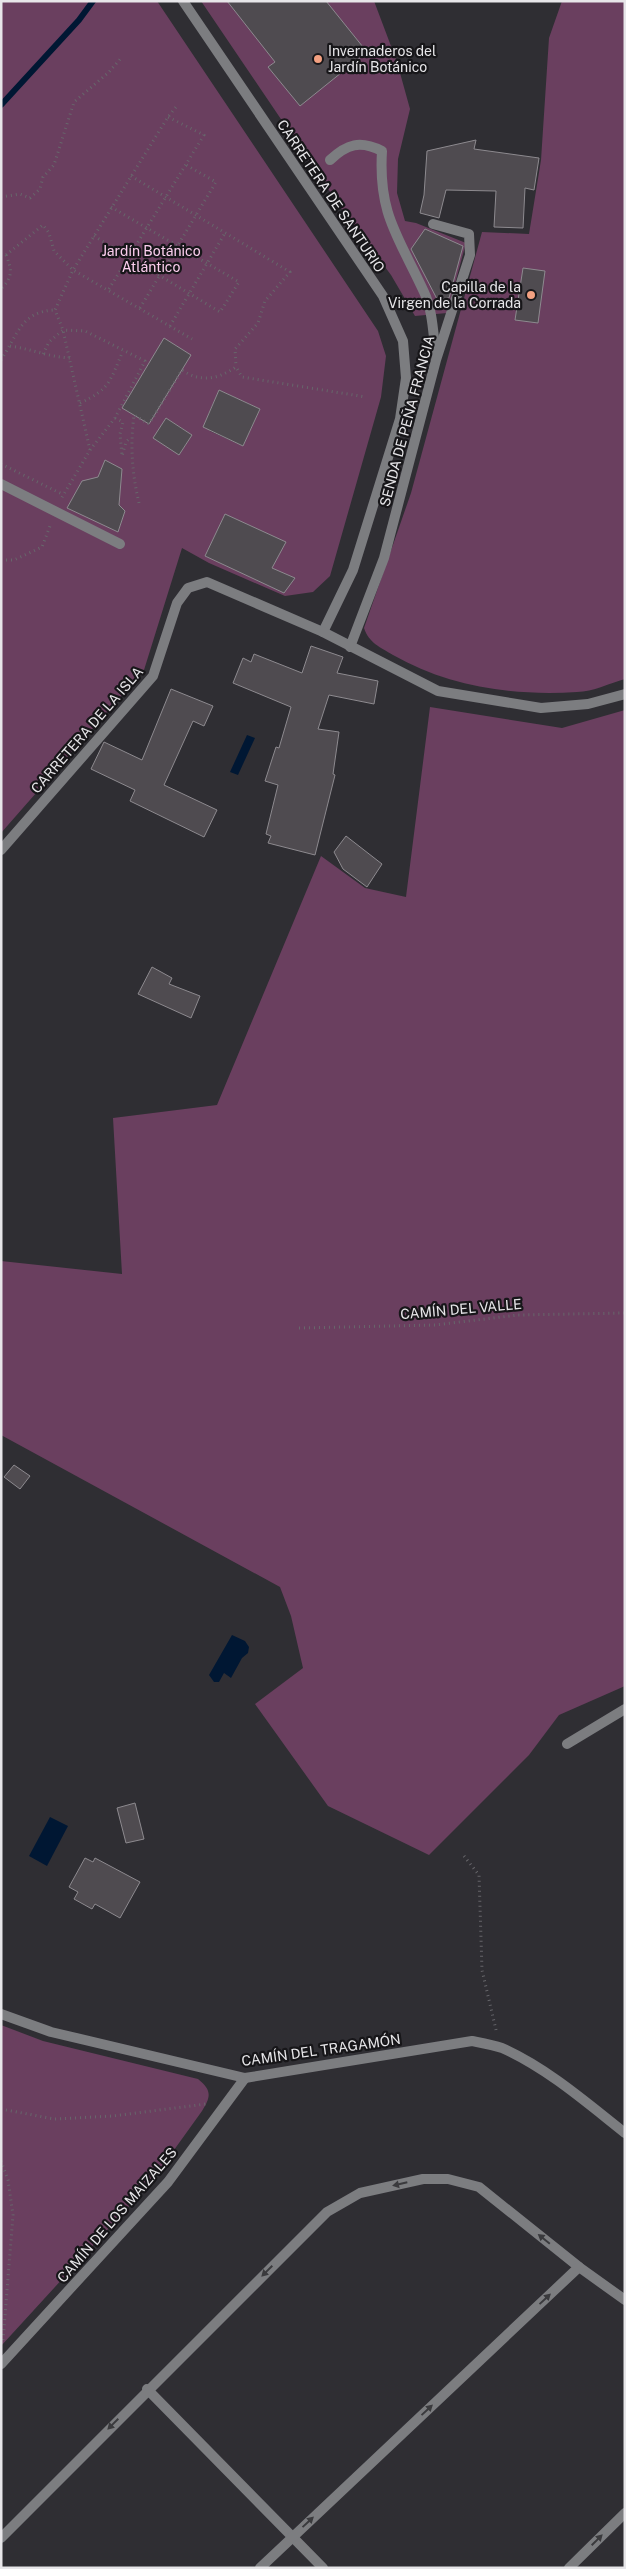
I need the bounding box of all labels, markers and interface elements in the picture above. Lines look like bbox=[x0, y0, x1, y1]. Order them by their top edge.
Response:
place label: Invernaderos del Jardín Botánico bbox=[328, 43, 436, 75]
marker: Invernaderos del Jardín Botánico bbox=[312, 53, 324, 65]
street label: CARRETERA DE SANTURIO bbox=[274, 117, 388, 275]
park label: Jardín Botánico Atlántico bbox=[101, 243, 201, 275]
place label: Capilla de la Virgen de la Corrada bbox=[388, 279, 521, 311]
marker: Capilla de la Virgen de la Corrada bbox=[525, 289, 537, 301]
street label: SENDA DE PEÑA FRANCIA bbox=[375, 333, 438, 508]
street label: CARRETERA DE LA ISLA bbox=[28, 664, 146, 796]
street label: CAMÍN DEL VALLE bbox=[399, 1295, 522, 1322]
street label: CAMÍN DEL TRAGAMÓN bbox=[240, 2029, 402, 2069]
street label: CAMÍN DE LOS MAIZALES bbox=[53, 2144, 180, 2286]
one-way arrow bbox=[392, 2180, 407, 2188]
one-way arrow bbox=[538, 2234, 551, 2245]
one-way arrow bbox=[262, 2265, 274, 2277]
one-way arrow bbox=[539, 2293, 551, 2305]
one-way arrow bbox=[420, 2404, 432, 2416]
one-way arrow bbox=[107, 2418, 119, 2430]
one-way arrow bbox=[302, 2516, 314, 2528]
one-way arrow bbox=[591, 2534, 603, 2546]

